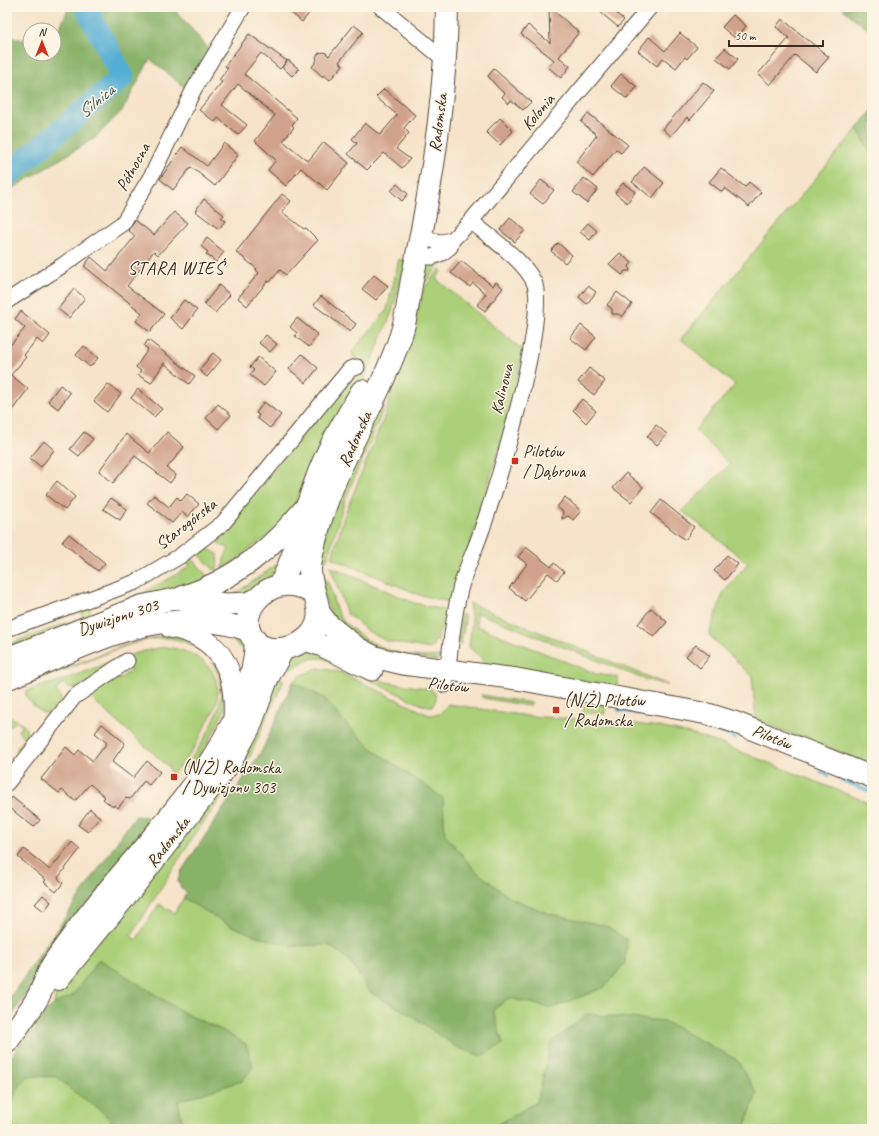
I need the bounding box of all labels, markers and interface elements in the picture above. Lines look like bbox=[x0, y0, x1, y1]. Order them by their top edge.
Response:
north arrow bbox=[22, 22, 62, 62]
scale bar bbox=[729, 22, 823, 48]
text: N bbox=[39, 25, 48, 39]
text: 50 m bbox=[735, 28, 757, 44]
water label: Silnica bbox=[73, 78, 121, 123]
street label: Kolonia bbox=[517, 88, 560, 134]
street label: Radomska bbox=[424, 91, 452, 153]
street label: Północna bbox=[111, 138, 155, 195]
district label: STARA WIEŚ bbox=[128, 257, 226, 279]
street label: Kalinowa bbox=[486, 360, 519, 416]
street label: Radomska bbox=[334, 406, 377, 470]
place label: Pilotów / Dąbrowa bbox=[523, 441, 586, 482]
marker: Pilotów / Dąbrowa bbox=[510, 456, 520, 466]
street label: Starogórska bbox=[151, 493, 222, 554]
street label: Dywizjonu 303 bbox=[75, 594, 162, 640]
street label: Pilotów bbox=[427, 672, 471, 698]
place label: (N/Ż) Pilotów / Radomska bbox=[564, 690, 646, 731]
marker: (N/Ż) Pilotów / Radomska bbox=[551, 705, 561, 715]
street label: Pilotów bbox=[749, 720, 796, 755]
place label: (N/Ż) Radomska / Dywizjonu 303 bbox=[182, 757, 282, 798]
marker: (N/Ż) Radomska / Dywizjonu 303 bbox=[169, 772, 179, 782]
street label: Radomska bbox=[142, 811, 196, 871]

